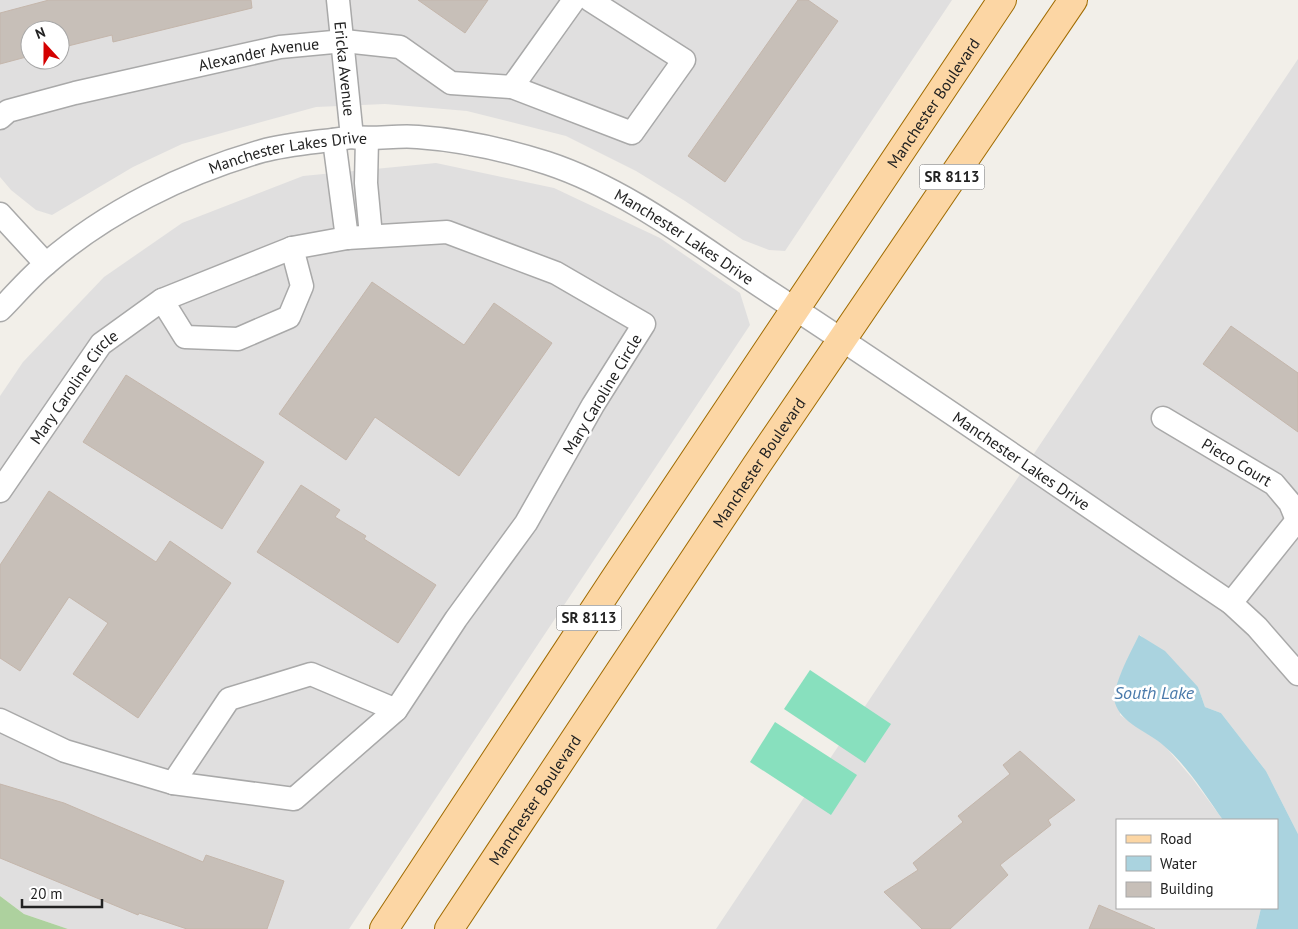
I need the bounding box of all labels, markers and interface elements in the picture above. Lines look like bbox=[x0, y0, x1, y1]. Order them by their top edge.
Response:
north arrow bbox=[20, 20, 70, 70]
street label: Ericka Avenue bbox=[330, 20, 360, 117]
text: N bbox=[33, 23, 48, 43]
street label: Alexander Avenue bbox=[196, 33, 320, 75]
street label: Manchester Boulevard bbox=[883, 34, 984, 172]
street label: Manchester Lakes Drive bbox=[206, 127, 367, 178]
road number: SR 8113 bbox=[920, 164, 984, 190]
street label: Manchester Lakes Drive bbox=[611, 184, 758, 289]
street label: Mary Caroline Circle bbox=[25, 325, 122, 448]
street label: Mary Caroline Circle bbox=[558, 330, 646, 458]
street label: Manchester Boulevard bbox=[708, 394, 810, 531]
street label: Manchester Lakes Drive bbox=[949, 407, 1094, 515]
street label: Pieco Court bbox=[1198, 433, 1276, 491]
road number: SR 8113 bbox=[556, 606, 622, 630]
water label: South Lake bbox=[1114, 681, 1195, 704]
street label: Manchester Boulevard bbox=[484, 731, 585, 869]
legend bbox=[1116, 819, 1278, 909]
text: Road bbox=[1160, 829, 1192, 848]
text: Water bbox=[1160, 854, 1197, 873]
scale bar bbox=[22, 876, 102, 908]
text: Building bbox=[1160, 879, 1214, 898]
text: 20 m bbox=[30, 884, 63, 903]

